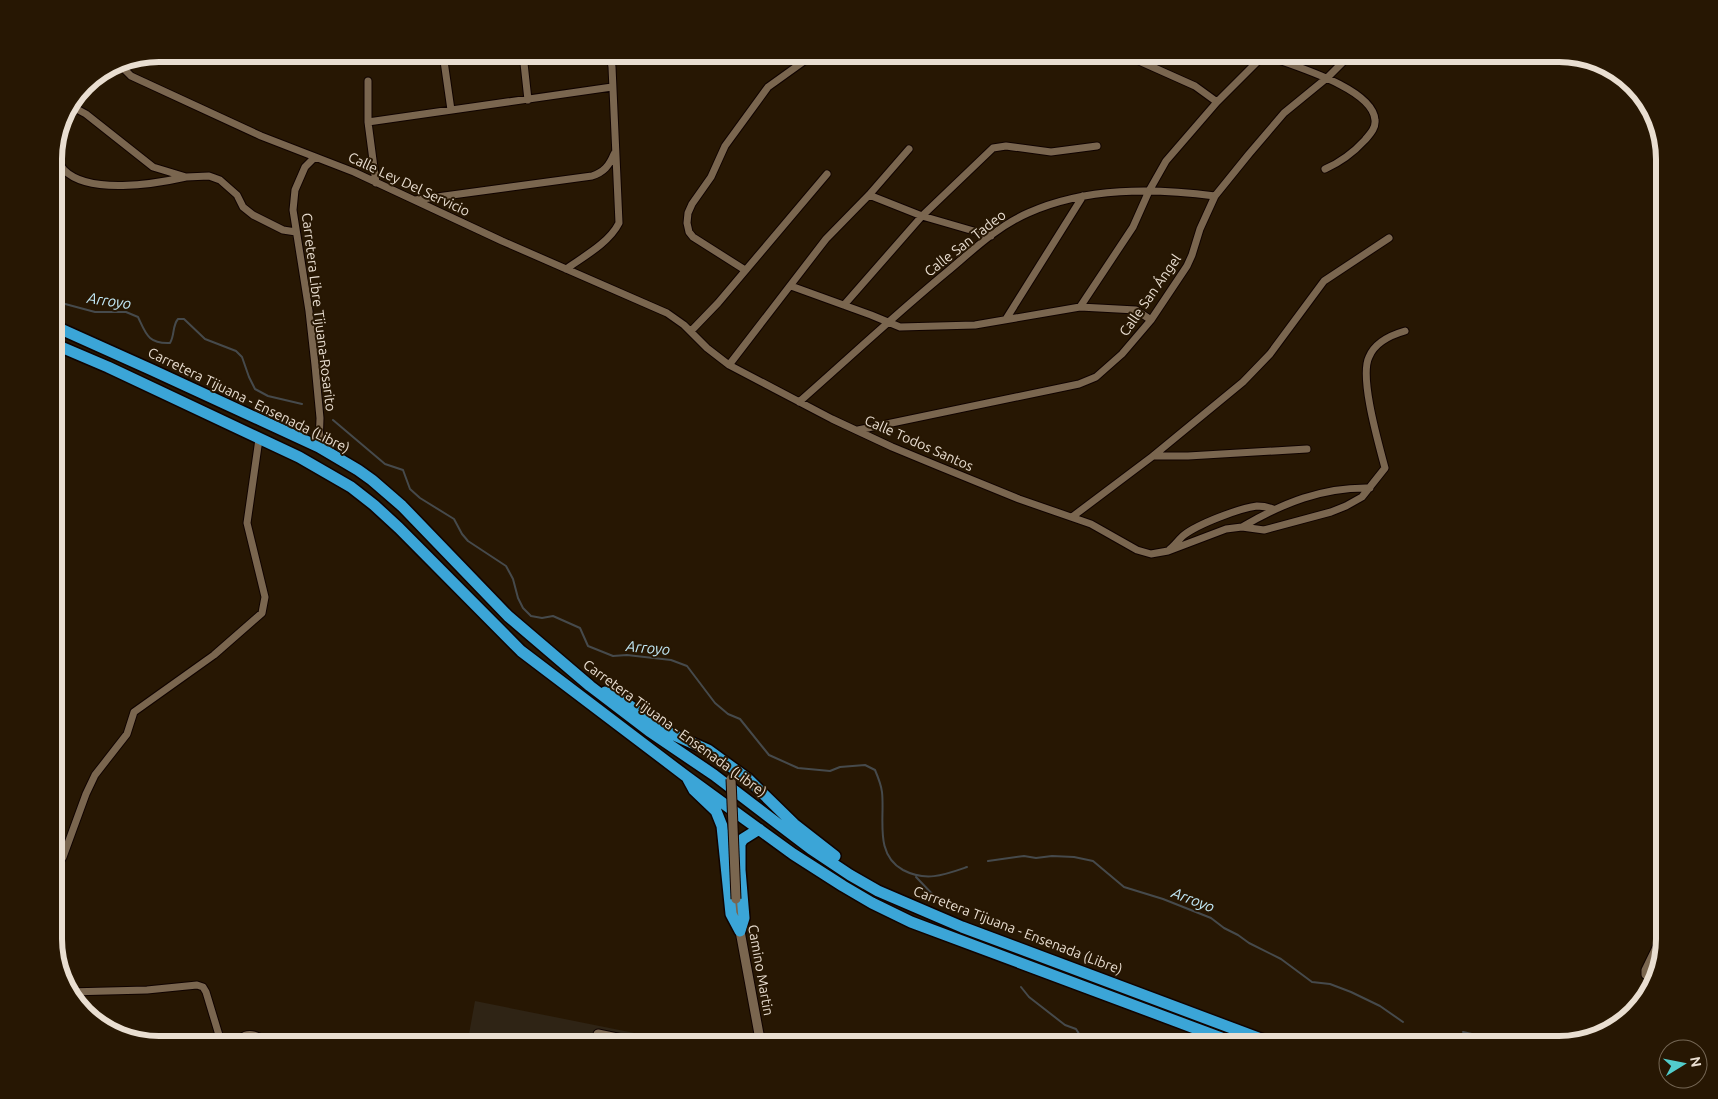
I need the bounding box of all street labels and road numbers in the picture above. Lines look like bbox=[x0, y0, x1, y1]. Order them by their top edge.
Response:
street label: Calle Ley Del Servicio bbox=[346, 149, 472, 219]
street label: Calle San Tadeo bbox=[921, 206, 1009, 280]
street label: Carretera Libre Tijuana-Rosarito bbox=[299, 212, 339, 412]
street label: Calle San Ángel bbox=[1115, 250, 1184, 339]
street label: Carretera Tijuana - Ensenada (Libre) bbox=[145, 344, 353, 456]
street label: Calle Todos Santos bbox=[862, 412, 976, 474]
street label: Carretera Tijuana - Ensenada (Libre) bbox=[580, 656, 770, 800]
street label: Carretera Tijuana - Ensenada (Libre) bbox=[911, 883, 1125, 977]
street label: Camino Martin bbox=[745, 923, 777, 1017]

